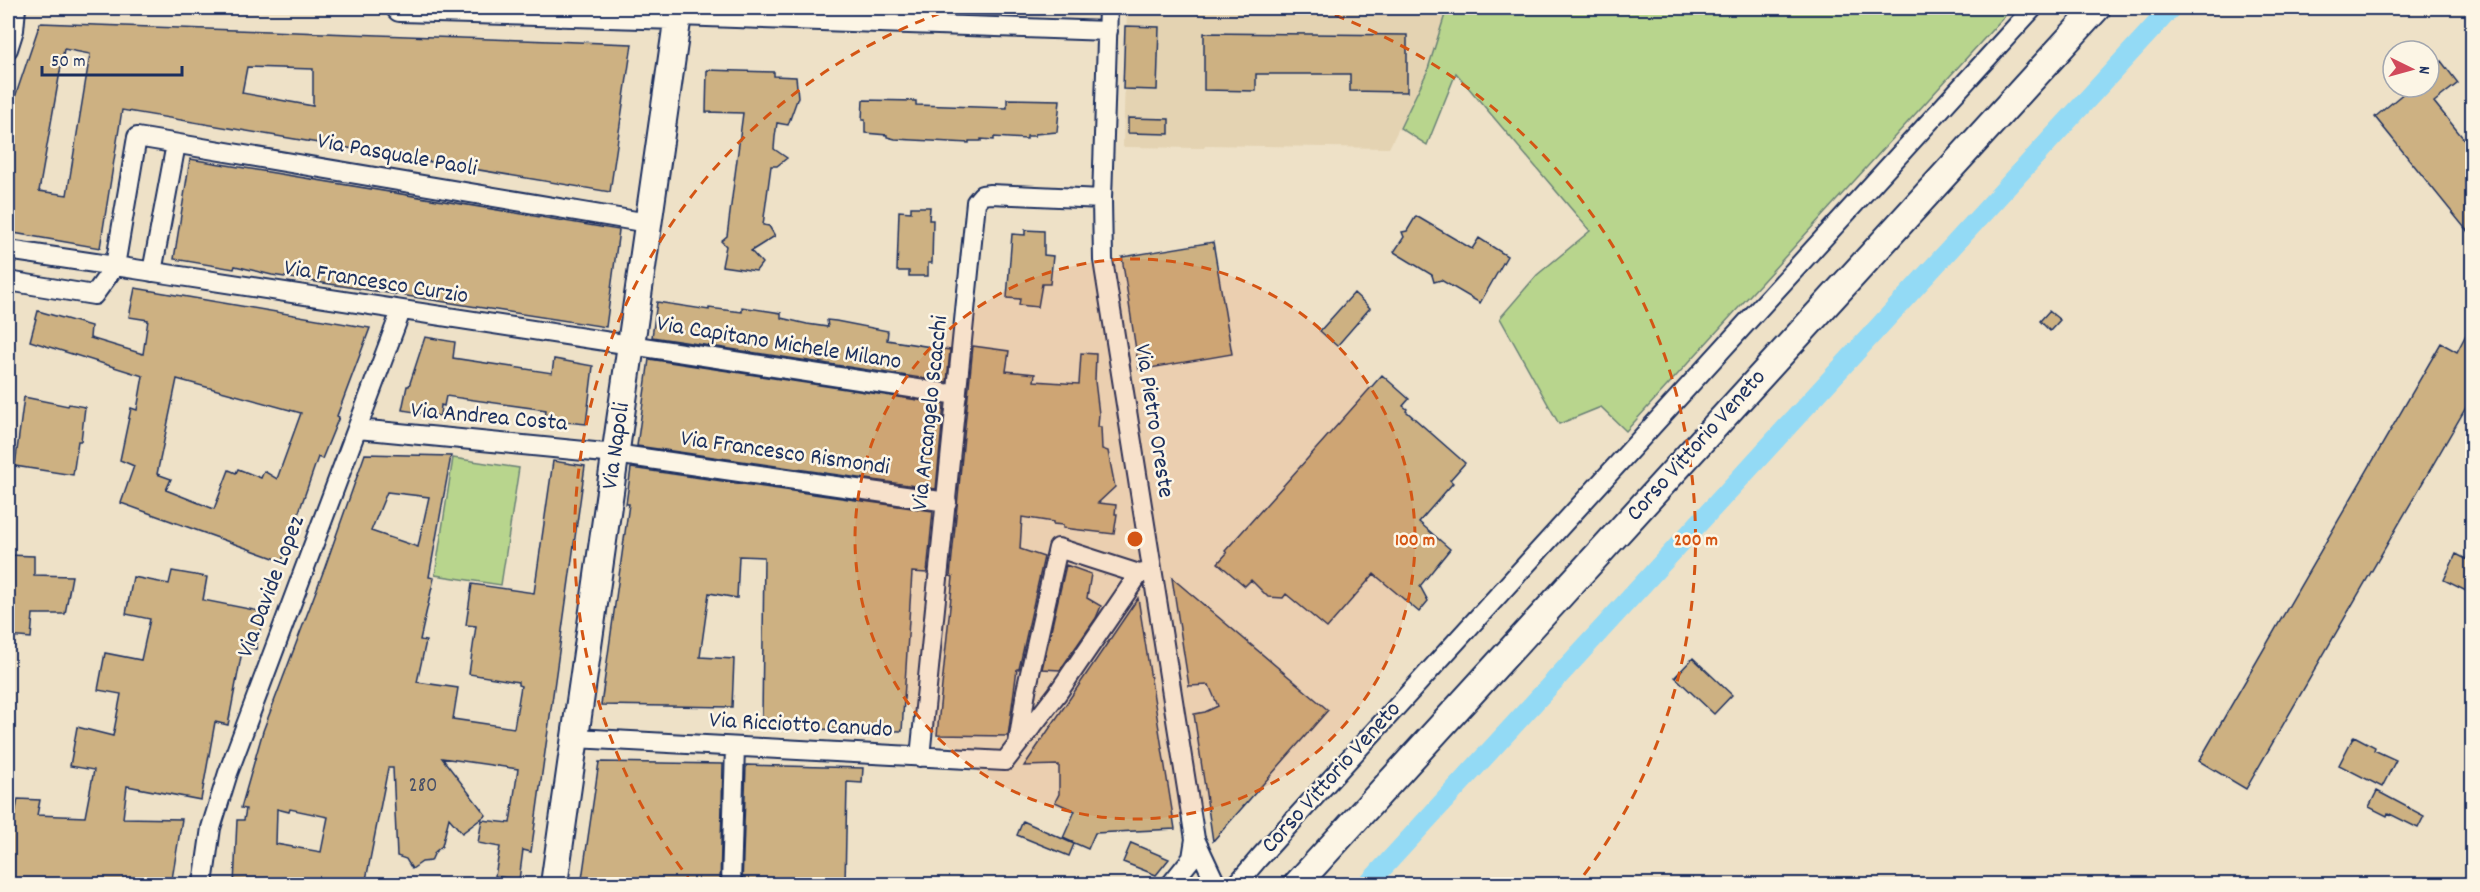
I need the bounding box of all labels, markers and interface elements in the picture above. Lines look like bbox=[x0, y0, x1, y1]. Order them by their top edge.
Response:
scale bar bbox=[42, 39, 182, 77]
north arrow bbox=[2381, 39, 2441, 99]
text: 50 m bbox=[51, 50, 86, 75]
text: N bbox=[2412, 65, 2435, 75]
street label: Via Pasquale Paoli bbox=[314, 125, 480, 187]
street label: Via Francesco Curzio bbox=[281, 252, 471, 314]
street label: Via Capitano Michele Milano bbox=[654, 308, 904, 380]
street label: Via Arcangelo Scacchi bbox=[904, 314, 958, 512]
street label: Via Pietro Oreste bbox=[1124, 342, 1182, 500]
street label: Corso Vittorio Veneto bbox=[1619, 362, 1775, 530]
street label: Via Andrea Costa bbox=[409, 394, 569, 442]
street label: Via Napoli bbox=[594, 400, 640, 492]
street label: Via Francesco Rismondi bbox=[678, 422, 892, 486]
street label: Via Davide Lopez bbox=[229, 511, 315, 663]
centre of rings bbox=[1125, 529, 1145, 549]
text: 100 m bbox=[1395, 529, 1435, 554]
text: 200 m bbox=[1674, 529, 1718, 554]
street label: Corso Vittorio Veneto bbox=[1254, 694, 1410, 862]
street label: Via Ricciotto Canudo bbox=[708, 704, 894, 748]
house number: 280 bbox=[408, 772, 438, 802]

